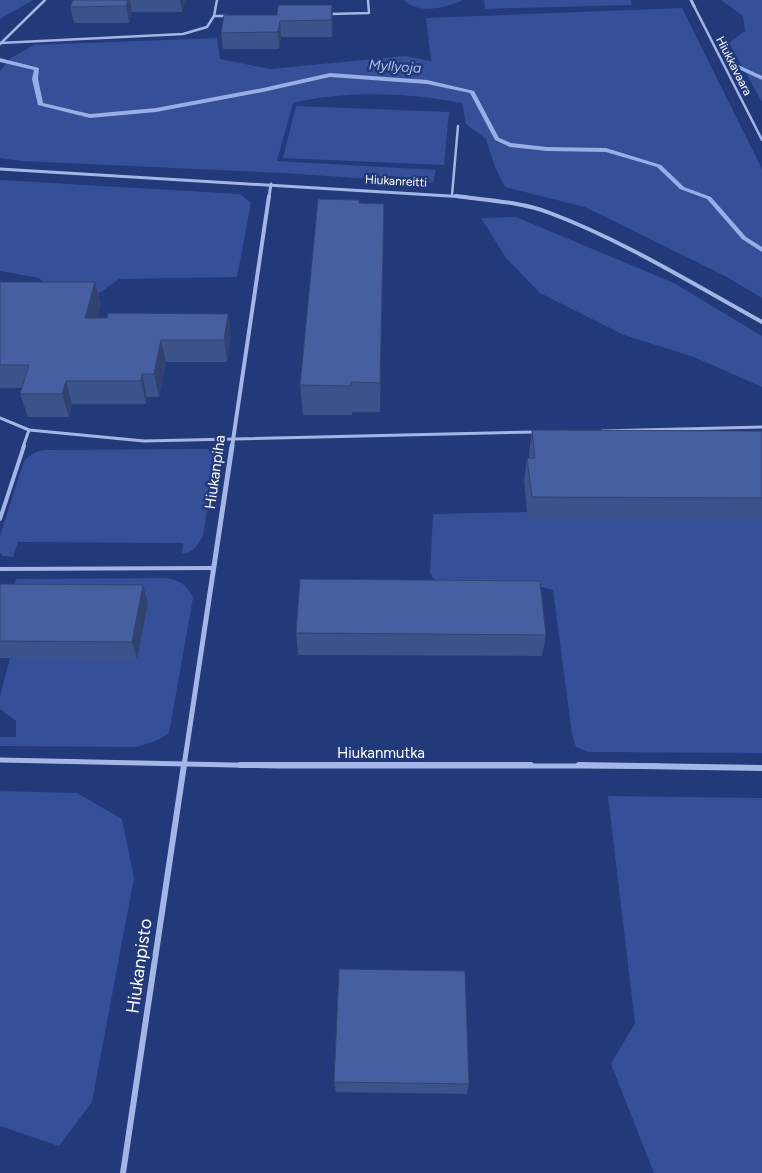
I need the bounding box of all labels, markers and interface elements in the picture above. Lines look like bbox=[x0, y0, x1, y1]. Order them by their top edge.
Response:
street label: Hiukkavaara bbox=[713, 34, 755, 98]
water label: Myllyoja bbox=[368, 56, 422, 77]
street label: Hiukanreitti bbox=[365, 172, 427, 190]
street label: Hiukanpiha bbox=[201, 434, 229, 510]
street label: Hiukanmutka bbox=[337, 744, 425, 762]
street label: Hiukanpisto bbox=[121, 917, 157, 1015]

